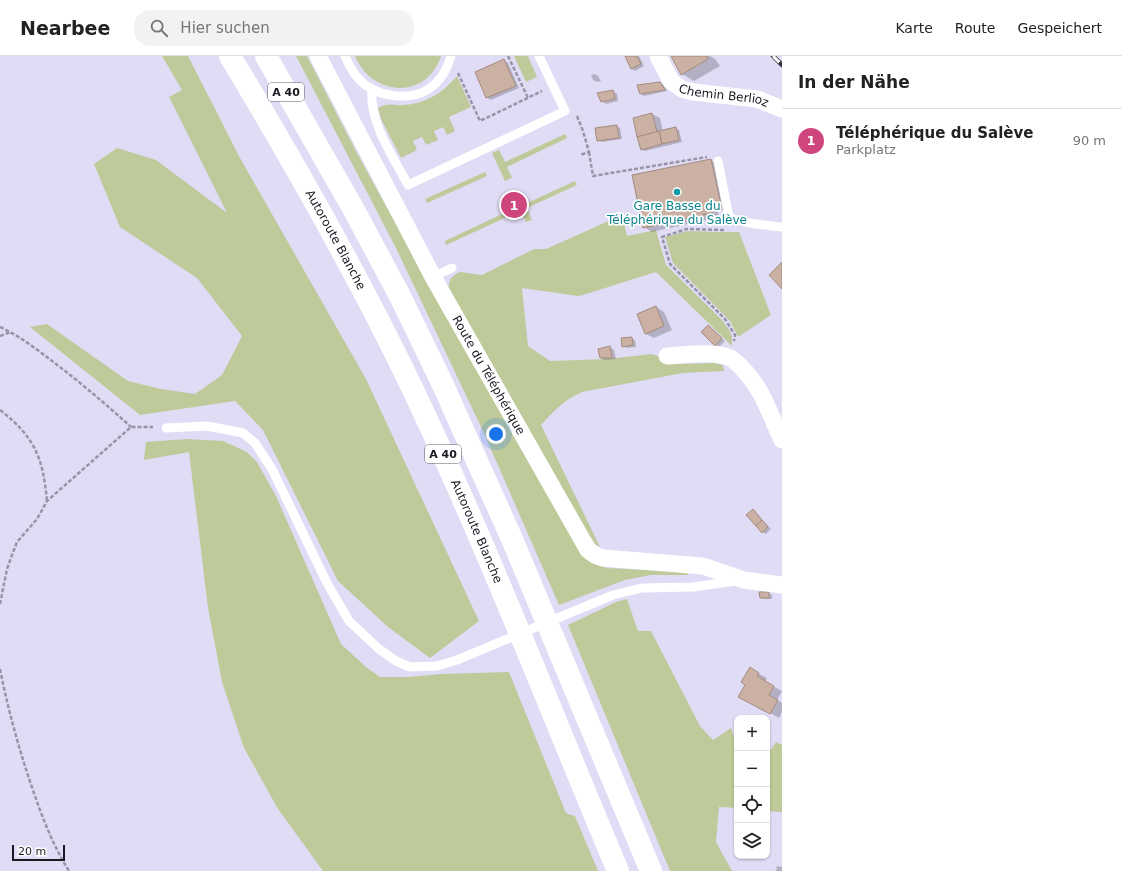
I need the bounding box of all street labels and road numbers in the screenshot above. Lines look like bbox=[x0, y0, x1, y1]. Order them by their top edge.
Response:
street label: Chemin Berlioz bbox=[677, 81, 771, 110]
road number: A 40 bbox=[268, 83, 304, 101]
street label: Autoroute Blanche bbox=[303, 187, 368, 292]
street label: Route du Téléphérique bbox=[449, 313, 528, 437]
road number: A 40 bbox=[425, 445, 461, 463]
street label: Autoroute Blanche bbox=[448, 477, 505, 585]

